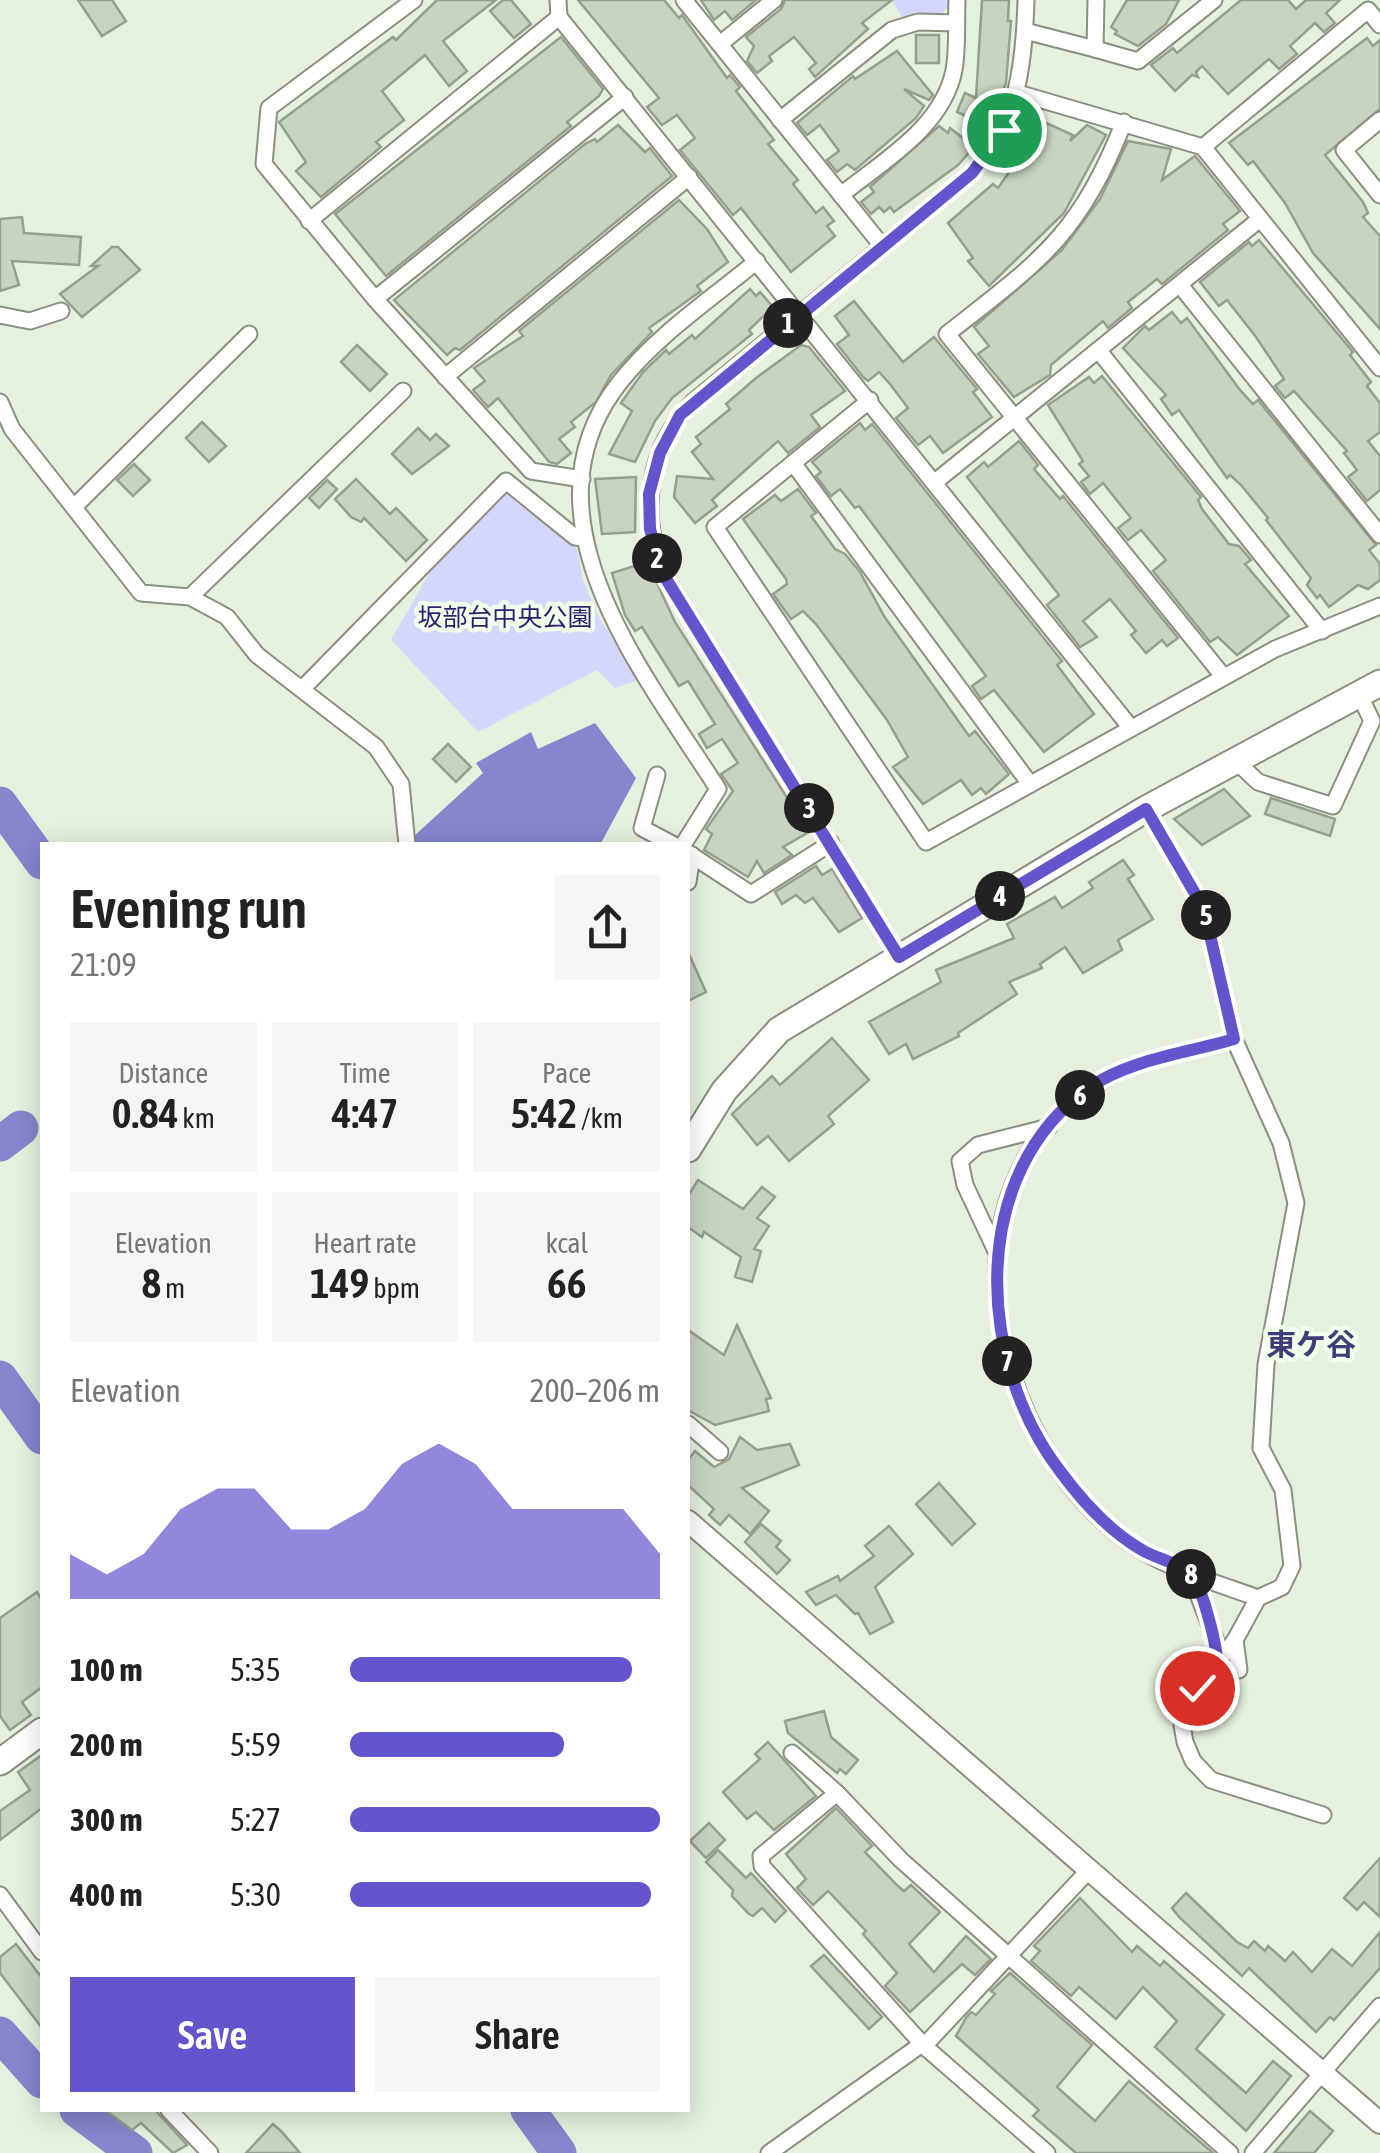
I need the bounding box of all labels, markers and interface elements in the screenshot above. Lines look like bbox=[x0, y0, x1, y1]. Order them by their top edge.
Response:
pin bbox=[962, 88, 1047, 173]
icon: arrive bbox=[977, 103, 1032, 158]
pin: 1 bbox=[763, 298, 813, 348]
text: 1 bbox=[781, 307, 795, 339]
pin: 2 bbox=[632, 533, 682, 583]
text: 2 bbox=[650, 542, 664, 574]
park label: 坂部台中央公園 bbox=[417, 603, 593, 631]
pin: 3 bbox=[784, 783, 834, 833]
text: 3 bbox=[802, 792, 816, 824]
pin: 4 bbox=[975, 871, 1025, 921]
button: share bbox=[555, 875, 660, 980]
text: Evening run bbox=[70, 877, 307, 940]
text: 4 bbox=[993, 880, 1007, 912]
pin: 5 bbox=[1181, 890, 1231, 940]
text: 5 bbox=[1199, 899, 1213, 931]
text: 21:09 bbox=[70, 946, 137, 983]
text: Distance bbox=[118, 1057, 208, 1089]
text: Time bbox=[339, 1057, 391, 1089]
text: Pace bbox=[542, 1057, 591, 1089]
pin: 6 bbox=[1055, 1070, 1105, 1120]
text: 6 bbox=[1073, 1079, 1087, 1111]
text: 0.84 bbox=[112, 1089, 179, 1137]
text: 4:47 bbox=[332, 1089, 398, 1137]
text: 5:42 bbox=[510, 1089, 577, 1137]
text: km bbox=[179, 1102, 215, 1134]
text: /km bbox=[577, 1102, 623, 1134]
text: Elevation bbox=[115, 1227, 212, 1259]
text: Heart rate bbox=[313, 1227, 417, 1259]
text: kcal bbox=[545, 1227, 588, 1259]
text: 8 bbox=[141, 1259, 161, 1307]
text: 149 bbox=[310, 1259, 369, 1307]
text: 66 bbox=[547, 1259, 586, 1307]
text: m bbox=[161, 1272, 185, 1304]
text: bpm bbox=[369, 1272, 420, 1304]
district label: 東ケ谷 bbox=[1266, 1327, 1356, 1361]
pin: 7 bbox=[982, 1336, 1032, 1386]
text: 7 bbox=[1000, 1345, 1014, 1377]
text: Elevation bbox=[70, 1372, 181, 1409]
text: 200–206 m bbox=[530, 1372, 660, 1409]
pin: 8 bbox=[1166, 1549, 1216, 1599]
text: 8 bbox=[1184, 1558, 1198, 1590]
pin bbox=[1155, 1646, 1240, 1731]
text: 100 m bbox=[70, 1651, 143, 1688]
text: 5:35 bbox=[230, 1651, 281, 1688]
icon: check bbox=[1170, 1661, 1225, 1716]
text: 200 m bbox=[70, 1726, 143, 1763]
text: 5:59 bbox=[230, 1726, 281, 1763]
text: 300 m bbox=[70, 1801, 143, 1838]
text: 5:27 bbox=[230, 1801, 281, 1838]
text: 400 m bbox=[70, 1876, 143, 1913]
text: 5:30 bbox=[230, 1876, 281, 1913]
button: Save bbox=[70, 1977, 355, 2092]
button: Share bbox=[375, 1977, 660, 2092]

